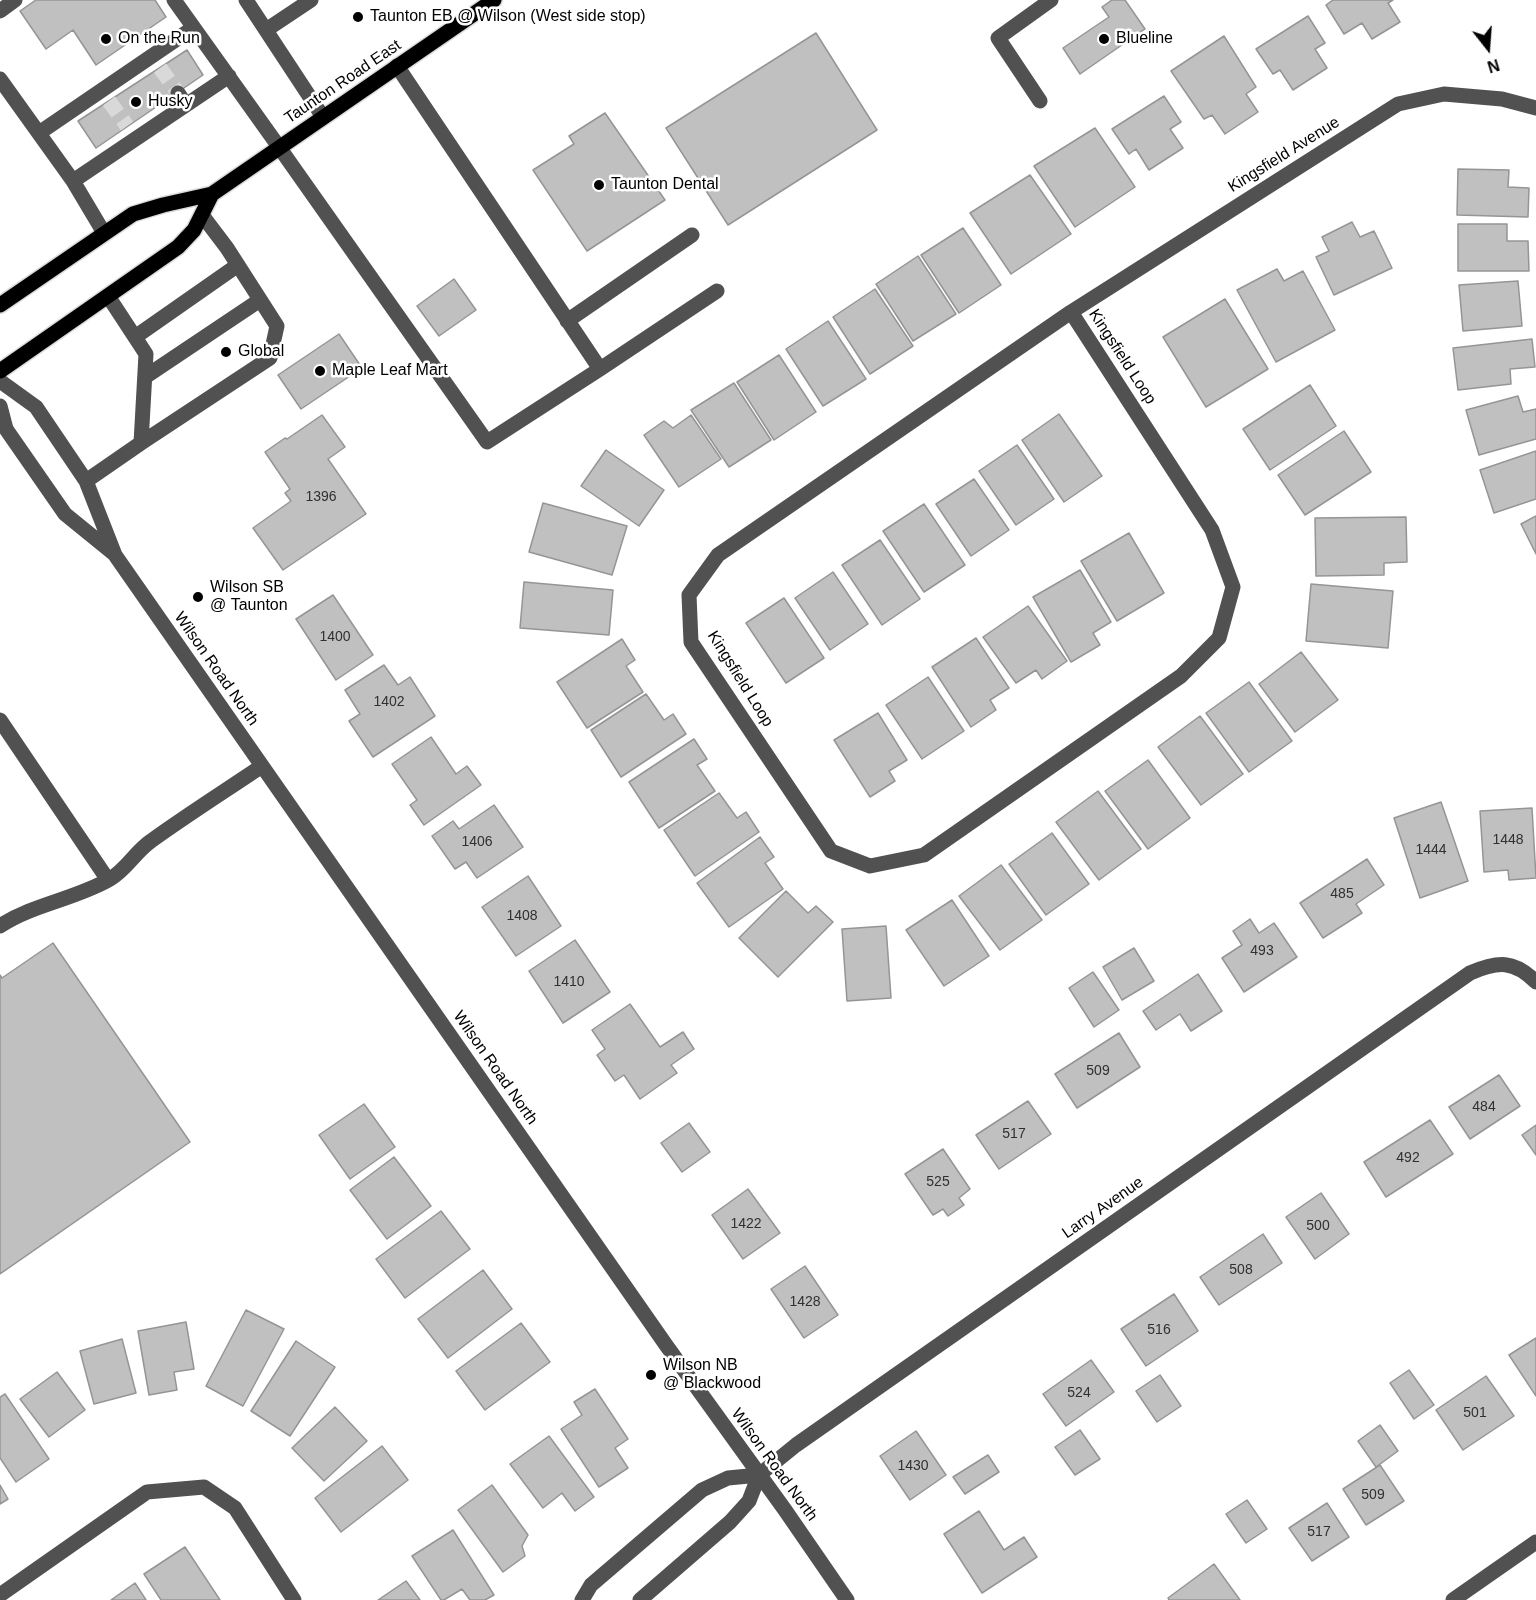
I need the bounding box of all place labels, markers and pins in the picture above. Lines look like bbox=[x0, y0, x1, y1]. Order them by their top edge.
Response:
place label: Taunton EB @ Wilson (West side stop) bbox=[370, 7, 646, 27]
marker: Taunton EB @ Wilson (West side stop) bbox=[351, 10, 365, 24]
place label: On the Run bbox=[118, 29, 200, 49]
place label: Blueline bbox=[1116, 29, 1173, 49]
marker: On the Run bbox=[99, 32, 113, 46]
marker: Blueline bbox=[1097, 32, 1111, 46]
place label: Husky bbox=[148, 92, 192, 112]
marker: Husky bbox=[129, 95, 143, 109]
place label: Taunton Dental bbox=[611, 175, 719, 195]
marker: Taunton Dental bbox=[592, 178, 606, 192]
place label: Global bbox=[238, 342, 284, 362]
marker: Global bbox=[219, 345, 233, 359]
place label: Maple Leaf Mart bbox=[332, 361, 448, 381]
marker: Maple Leaf Mart bbox=[313, 364, 327, 378]
place label: Wilson SB @ Taunton bbox=[210, 578, 288, 616]
marker: Wilson SB @ Taunton bbox=[191, 590, 205, 604]
place label: Wilson NB @ Blackwood bbox=[663, 1356, 761, 1394]
marker: Wilson NB @ Blackwood bbox=[644, 1368, 658, 1382]

